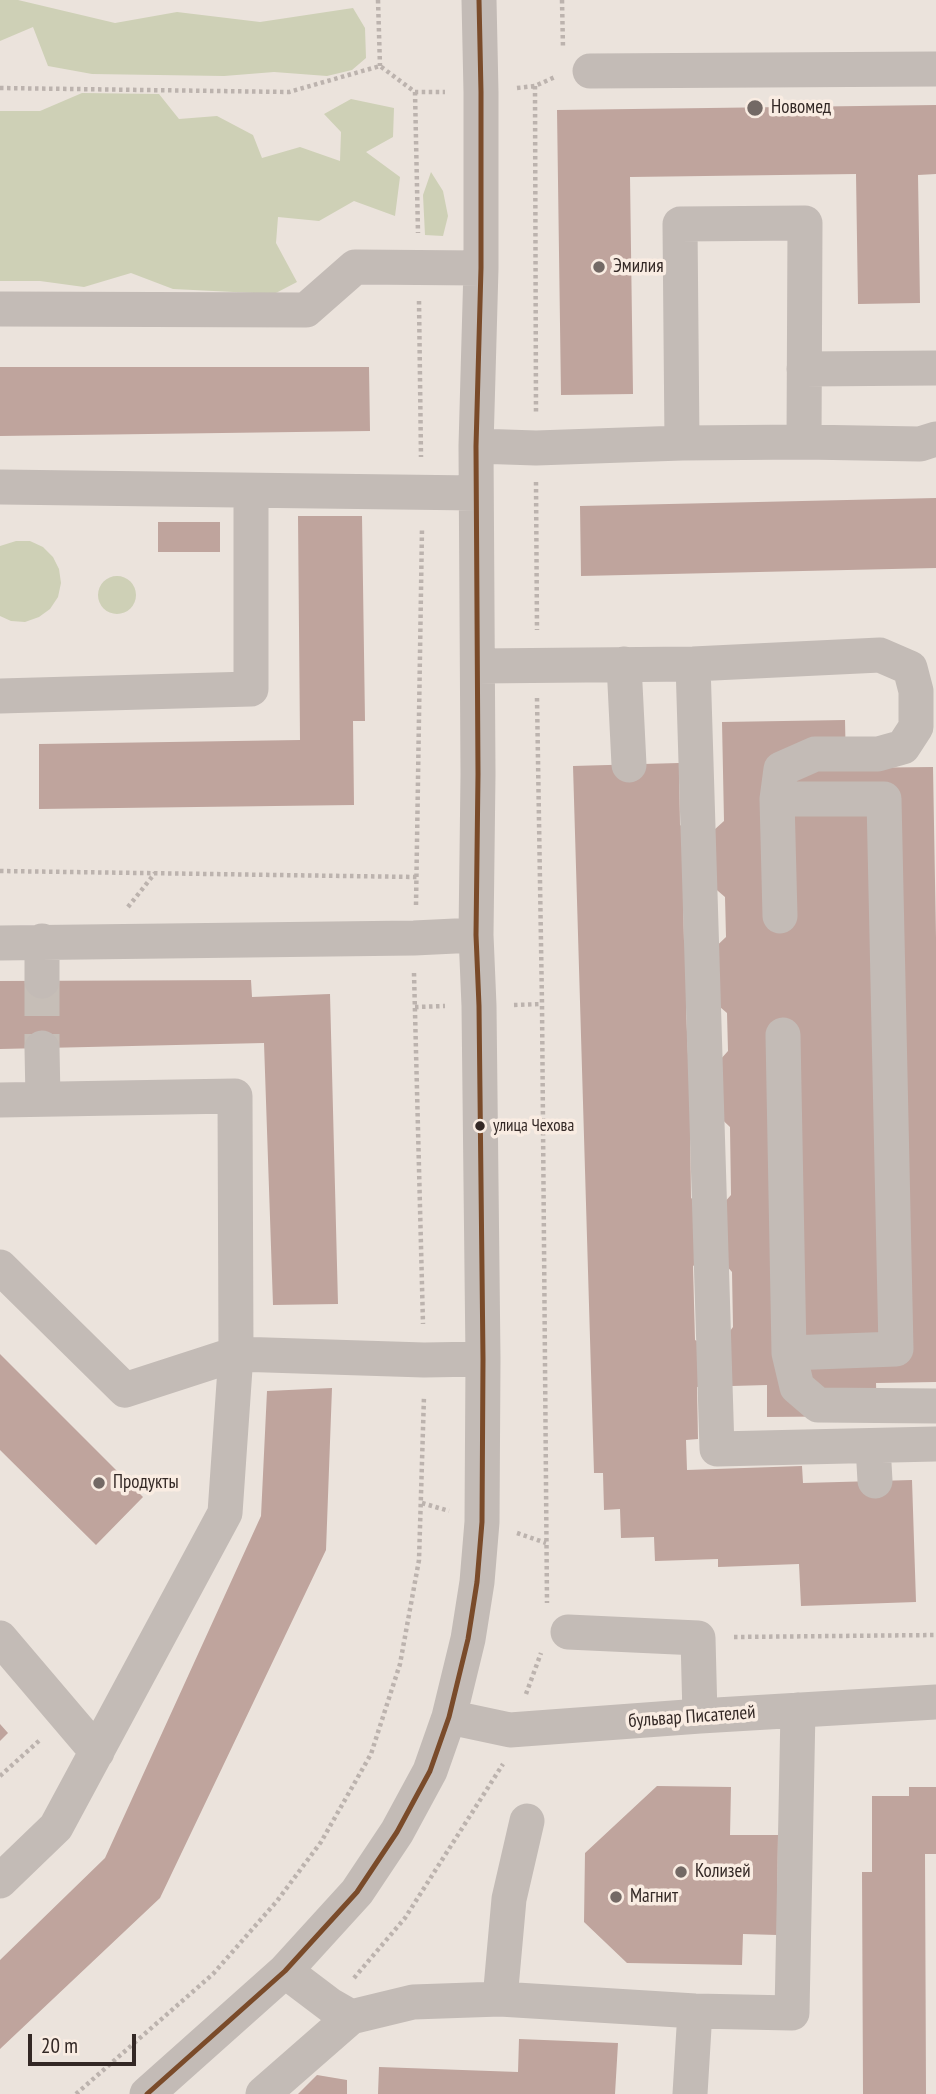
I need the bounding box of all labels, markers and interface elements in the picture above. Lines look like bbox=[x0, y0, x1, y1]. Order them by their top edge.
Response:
place label: Новомед bbox=[771, 97, 831, 119]
marker: Новомед bbox=[745, 98, 765, 118]
place label: Эмилия bbox=[613, 256, 664, 278]
marker: Эмилия bbox=[591, 259, 607, 275]
place label: улица Чехова bbox=[493, 1116, 574, 1136]
marker: улица Чехова bbox=[473, 1119, 487, 1133]
place label: Продукты bbox=[113, 1472, 179, 1494]
marker: Продукты bbox=[91, 1475, 107, 1491]
street label: бульвар Писателей bbox=[628, 1701, 756, 1733]
place label: Колизей bbox=[695, 1861, 751, 1883]
marker: Колизей bbox=[673, 1864, 689, 1880]
place label: Магнит bbox=[630, 1886, 678, 1908]
marker: Магнит bbox=[608, 1889, 624, 1905]
scale bar bbox=[32, 2021, 140, 2064]
text: 20 m bbox=[41, 2032, 78, 2059]

